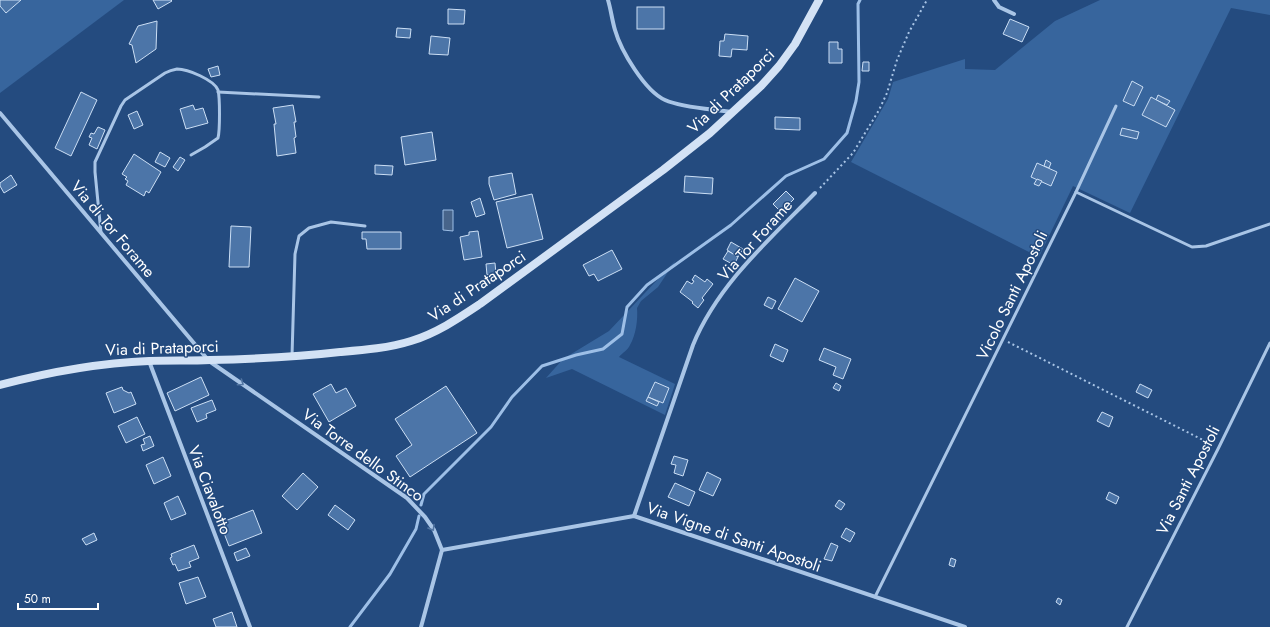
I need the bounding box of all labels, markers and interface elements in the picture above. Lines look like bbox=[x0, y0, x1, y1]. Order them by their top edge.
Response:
street label: Via di Prataporci bbox=[682, 43, 780, 139]
street label: Via di Tor Forame bbox=[66, 176, 160, 282]
street label: Via Tor Forame bbox=[712, 194, 798, 286]
street label: Vicolo Santi Apostoli bbox=[971, 226, 1053, 364]
street label: Via di Prataporci bbox=[424, 245, 530, 327]
street label: Via di Prataporci bbox=[105, 335, 219, 361]
one-way arrow bbox=[236, 378, 243, 385]
street label: Via Torre dello Stinco bbox=[297, 403, 429, 507]
street label: Via Santi Apostoli bbox=[1150, 421, 1226, 539]
street label: Via Ciavalotto bbox=[183, 442, 238, 538]
street label: Via Vigne di Santi Apostoli bbox=[643, 496, 825, 578]
one-way arrow bbox=[428, 524, 435, 531]
scale bar bbox=[18, 585, 98, 611]
text: 50 m bbox=[24, 590, 51, 608]

